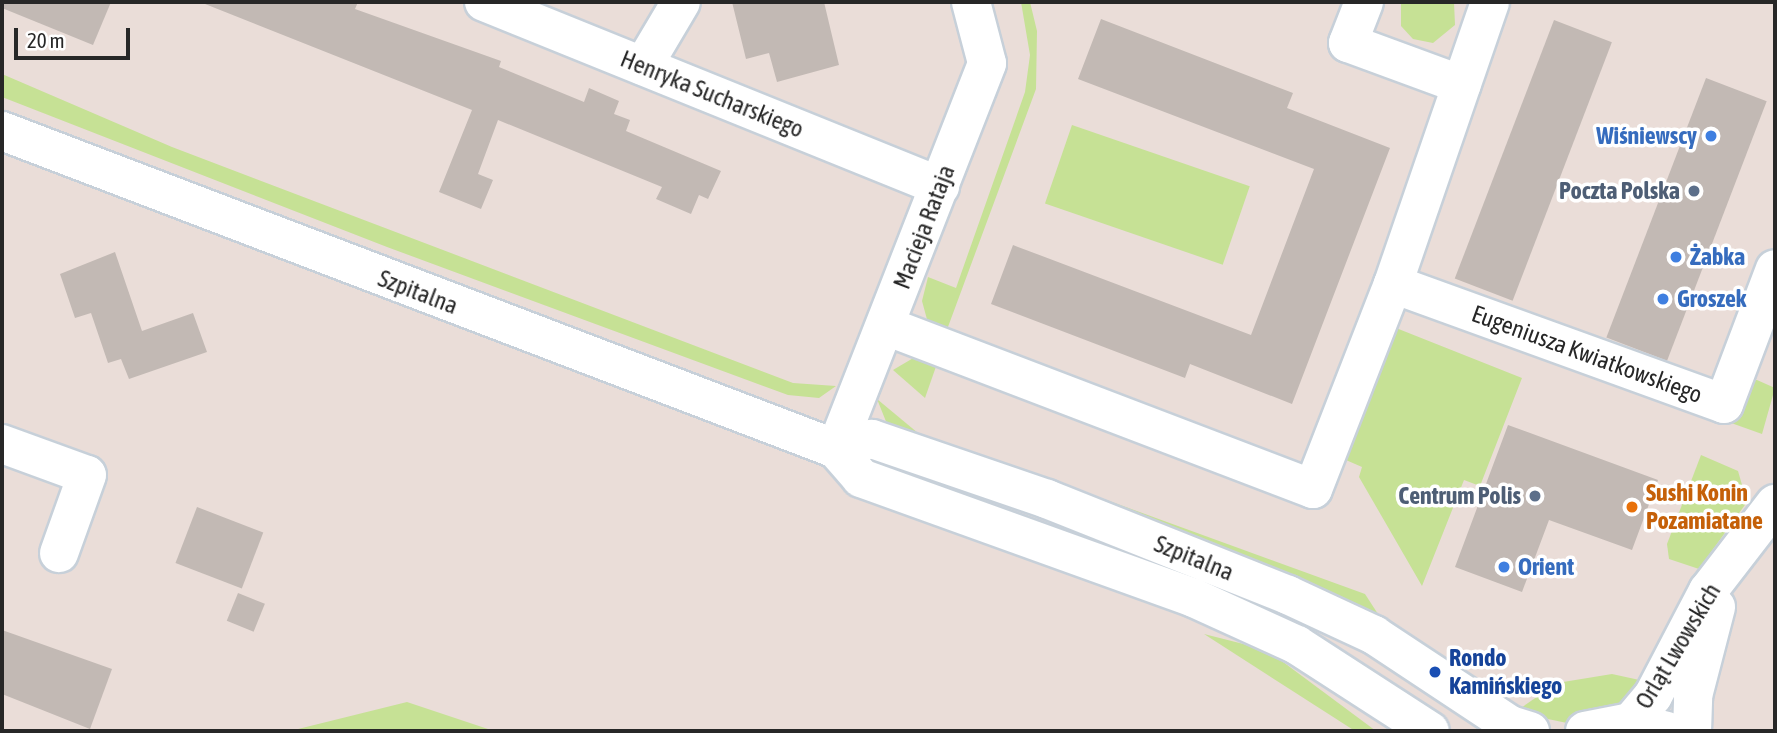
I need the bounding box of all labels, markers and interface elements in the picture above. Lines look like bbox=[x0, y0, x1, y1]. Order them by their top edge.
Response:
scale bar bbox=[18, 14, 133, 58]
text: 20 m bbox=[27, 28, 65, 52]
street label: Henryka Sucharskiego bbox=[616, 44, 808, 144]
place label: Wiśniewscy bbox=[1596, 122, 1697, 150]
marker: Wiśniewscy bbox=[1703, 128, 1719, 144]
street label: Macieja Rataja bbox=[887, 161, 961, 293]
place label: Poczta Polska bbox=[1559, 177, 1680, 205]
marker: Poczta Polska bbox=[1686, 183, 1702, 199]
place label: Żabka bbox=[1690, 243, 1745, 271]
marker: Żabka bbox=[1668, 249, 1684, 265]
street label: Szpitalna bbox=[374, 264, 462, 320]
place label: Groszek bbox=[1677, 285, 1746, 313]
marker: Groszek bbox=[1655, 291, 1671, 307]
street label: Eugeniusza Kwiatkowskiego bbox=[1468, 299, 1706, 409]
place label: Sushi Konin Pozamiatane bbox=[1646, 479, 1763, 535]
place label: Centrum Polis bbox=[1398, 482, 1521, 510]
marker: Centrum Polis bbox=[1527, 488, 1543, 504]
marker: Sushi Konin Pozamiatane bbox=[1624, 499, 1640, 515]
street label: Szpitalna bbox=[1150, 529, 1238, 587]
place label: Orient bbox=[1518, 553, 1574, 581]
marker: Orient bbox=[1496, 559, 1512, 575]
street label: Orląt Lwowskich bbox=[1629, 578, 1727, 714]
place label: Rondo Kamińskiego bbox=[1449, 644, 1562, 700]
marker: Rondo Kamińskiego bbox=[1427, 664, 1443, 680]

